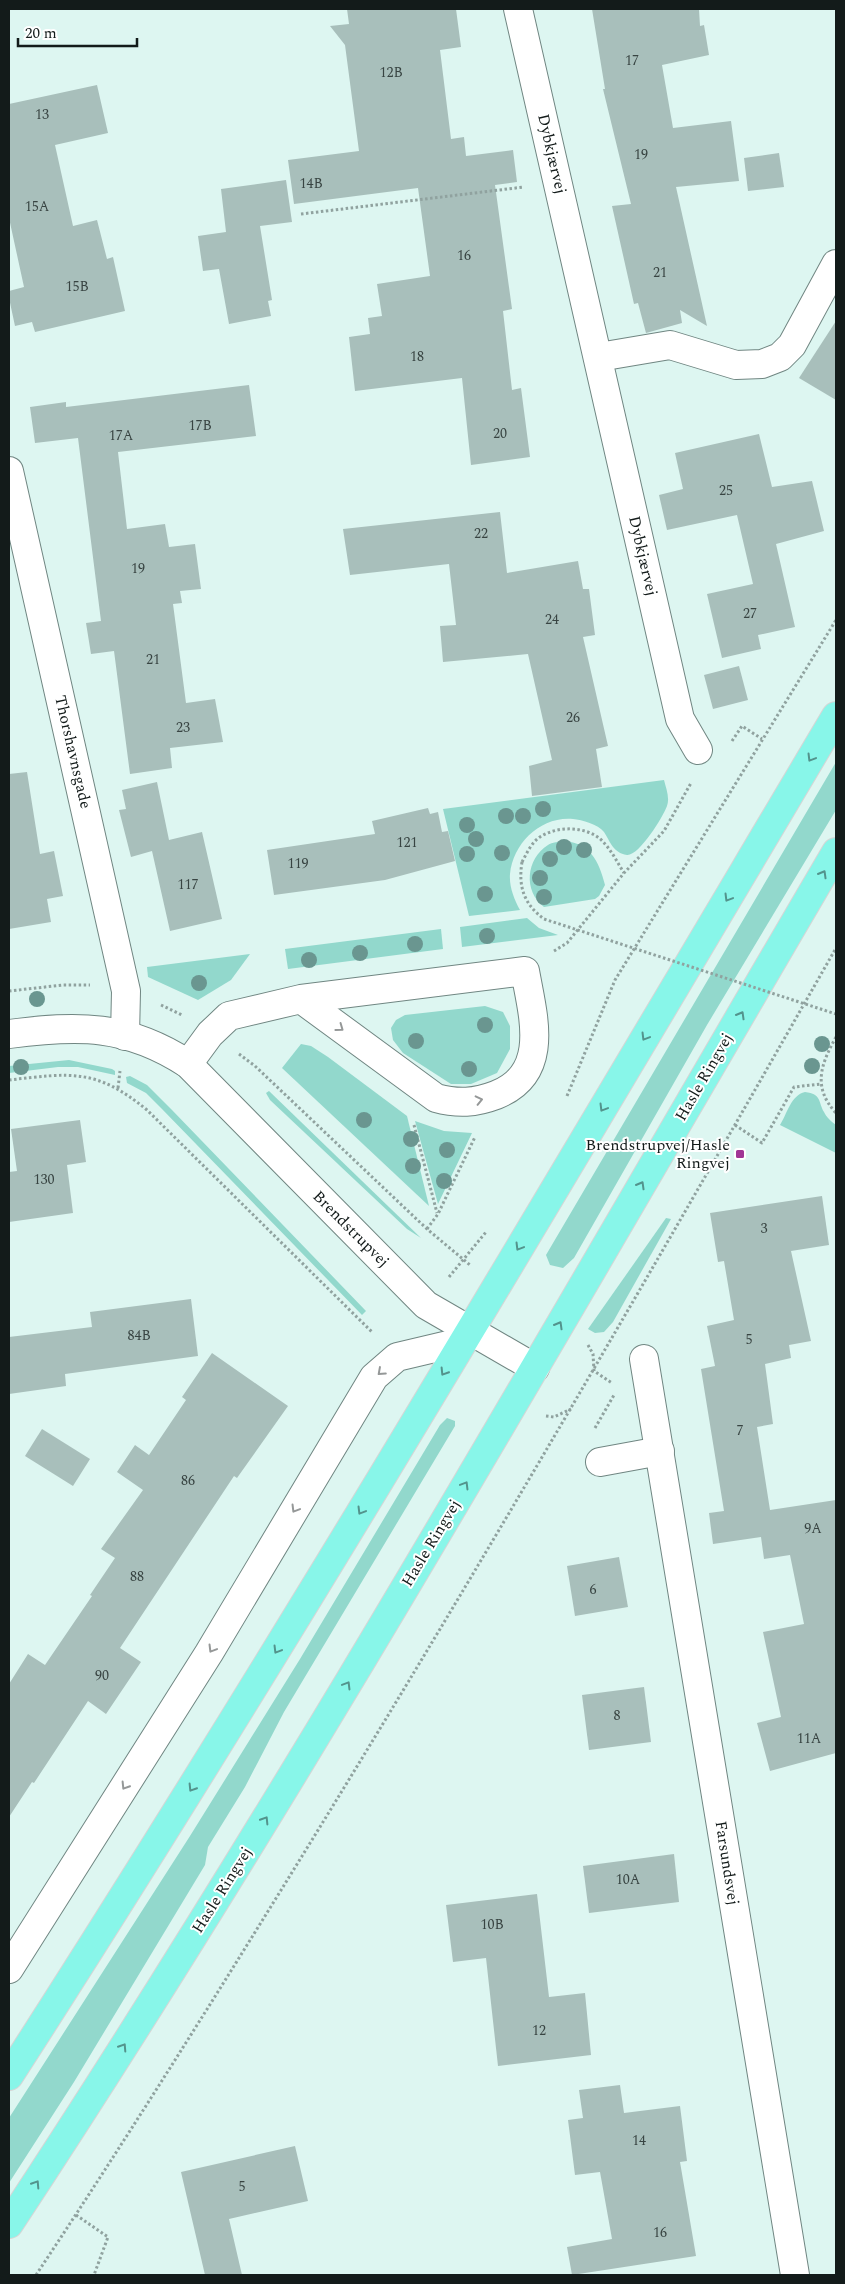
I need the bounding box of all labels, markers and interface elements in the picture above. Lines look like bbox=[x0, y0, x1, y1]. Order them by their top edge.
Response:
scale bar bbox=[18, 15, 136, 47]
text: 20 m bbox=[25, 22, 57, 45]
house number: 17 bbox=[625, 50, 639, 71]
house number: 12B bbox=[379, 62, 403, 83]
house number: 13 bbox=[35, 104, 49, 125]
street label: Dybkjærvej bbox=[531, 112, 573, 196]
house number: 19 bbox=[634, 144, 648, 165]
house number: 14B bbox=[299, 173, 323, 194]
house number: 15A bbox=[25, 196, 50, 217]
house number: 16 bbox=[457, 245, 471, 266]
house number: 21 bbox=[653, 262, 667, 283]
house number: 15B bbox=[65, 276, 89, 297]
house number: 18 bbox=[410, 346, 424, 367]
house number: 17B bbox=[188, 415, 212, 436]
house number: 20 bbox=[493, 423, 507, 444]
house number: 17A bbox=[109, 425, 134, 446]
house number: 25 bbox=[719, 480, 733, 501]
street label: Dybkjærvej bbox=[622, 514, 664, 598]
house number: 22 bbox=[474, 523, 488, 544]
house number: 19 bbox=[131, 558, 145, 579]
house number: 27 bbox=[743, 603, 757, 624]
house number: 24 bbox=[545, 609, 559, 630]
house number: 21 bbox=[146, 649, 160, 670]
street label: Thorshavnsgade bbox=[48, 693, 98, 811]
house number: 26 bbox=[566, 707, 580, 728]
house number: 23 bbox=[176, 717, 190, 738]
one-way arrow bbox=[808, 752, 818, 761]
house number: 121 bbox=[397, 832, 418, 853]
house number: 119 bbox=[288, 853, 309, 874]
one-way arrow bbox=[816, 871, 826, 880]
house number: 117 bbox=[178, 874, 199, 895]
one-way arrow bbox=[725, 892, 735, 901]
one-way arrow bbox=[734, 1011, 744, 1020]
one-way arrow bbox=[334, 1022, 343, 1030]
street label: Hasle Ringvej bbox=[669, 1028, 739, 1126]
one-way arrow bbox=[642, 1032, 652, 1041]
one-way arrow bbox=[474, 1095, 483, 1106]
one-way arrow bbox=[599, 1102, 609, 1111]
place label: Brendstrupvej/Hasle Ringvej bbox=[586, 1133, 730, 1175]
marker: Brendstrupvej/Hasle Ringvej bbox=[734, 1148, 746, 1160]
house number: 130 bbox=[34, 1169, 55, 1190]
one-way arrow bbox=[634, 1181, 644, 1190]
street label: Brendstrupvej bbox=[307, 1185, 395, 1273]
house number: 3 bbox=[761, 1218, 768, 1239]
one-way arrow bbox=[516, 1242, 526, 1251]
one-way arrow bbox=[552, 1322, 562, 1331]
house number: 84B bbox=[127, 1325, 151, 1346]
house number: 5 bbox=[746, 1329, 753, 1350]
one-way arrow bbox=[377, 1366, 386, 1375]
one-way arrow bbox=[441, 1366, 451, 1375]
house number: 7 bbox=[737, 1420, 744, 1441]
house number: 86 bbox=[181, 1470, 195, 1491]
one-way arrow bbox=[459, 1482, 469, 1491]
street label: Hasle Ringvej bbox=[395, 1495, 467, 1591]
one-way arrow bbox=[292, 1504, 302, 1513]
one-way arrow bbox=[357, 1505, 367, 1514]
house number: 9A bbox=[804, 1518, 822, 1539]
house number: 88 bbox=[130, 1566, 144, 1587]
house number: 6 bbox=[590, 1579, 597, 1600]
one-way arrow bbox=[208, 1643, 218, 1652]
one-way arrow bbox=[274, 1645, 284, 1654]
house number: 90 bbox=[95, 1665, 109, 1686]
one-way arrow bbox=[341, 1682, 351, 1691]
house number: 8 bbox=[614, 1705, 621, 1726]
house number: 11A bbox=[797, 1728, 822, 1749]
one-way arrow bbox=[122, 1781, 132, 1790]
one-way arrow bbox=[188, 1783, 198, 1792]
one-way arrow bbox=[259, 1817, 269, 1826]
street label: Farsundsvej bbox=[708, 1819, 746, 1907]
street label: Hasle Ringvej bbox=[186, 1842, 258, 1938]
house number: 10A bbox=[616, 1869, 641, 1890]
house number: 10B bbox=[480, 1914, 504, 1935]
house number: 12 bbox=[532, 2020, 546, 2041]
one-way arrow bbox=[117, 2043, 126, 2052]
house number: 14 bbox=[632, 2130, 646, 2151]
house number: 5 bbox=[239, 2176, 246, 2197]
one-way arrow bbox=[29, 2180, 39, 2189]
house number: 16 bbox=[653, 2222, 667, 2243]

